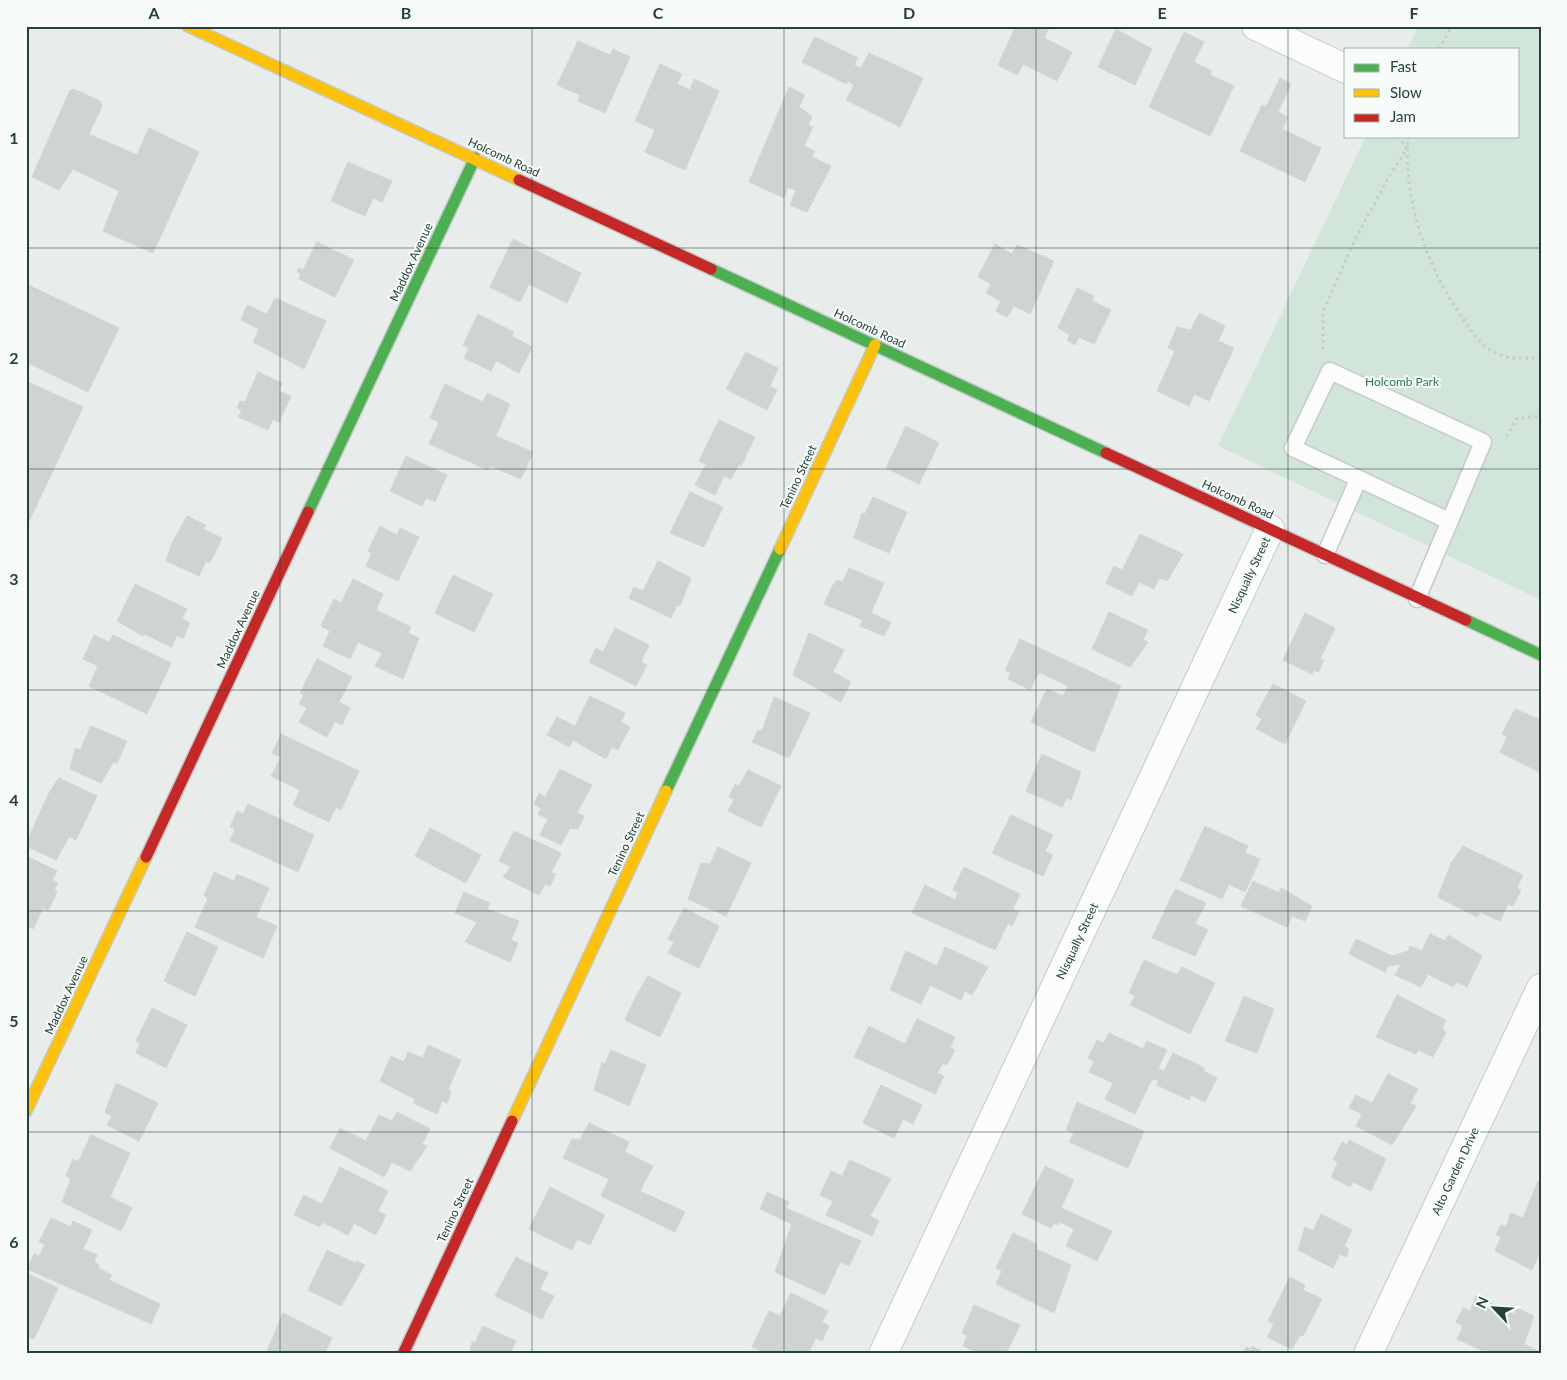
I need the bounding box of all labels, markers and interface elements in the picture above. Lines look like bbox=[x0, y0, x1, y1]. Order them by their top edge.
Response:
text: A bbox=[147, 3, 160, 22]
text: B bbox=[401, 3, 411, 22]
text: C bbox=[653, 3, 664, 22]
text: D bbox=[903, 3, 915, 22]
text: E bbox=[1157, 3, 1167, 22]
text: F bbox=[1409, 3, 1419, 22]
legend bbox=[1344, 48, 1520, 138]
text: Fast bbox=[1390, 57, 1417, 75]
text: Slow bbox=[1390, 83, 1422, 101]
text: Jam bbox=[1390, 107, 1416, 125]
text: 1 bbox=[9, 128, 19, 147]
street label: Holcomb Road bbox=[466, 134, 542, 180]
street label: Maddox Avenue bbox=[386, 220, 436, 304]
street label: Holcomb Road bbox=[832, 305, 908, 351]
text: 2 bbox=[9, 348, 19, 367]
park label: Holcomb Park bbox=[1365, 374, 1440, 389]
street label: Tenino Street bbox=[776, 442, 820, 512]
street label: Holcomb Road bbox=[1200, 476, 1276, 522]
street label: Nisqually Street bbox=[1225, 534, 1274, 616]
text: 3 bbox=[9, 569, 19, 588]
street label: Maddox Avenue bbox=[213, 587, 263, 671]
text: 4 bbox=[9, 790, 19, 809]
street label: Tenino Street bbox=[604, 809, 648, 879]
street label: Nisqually Street bbox=[1053, 900, 1102, 982]
street label: Maddox Avenue bbox=[41, 953, 91, 1037]
text: 5 bbox=[9, 1011, 19, 1030]
street label: Alto Garden Drive bbox=[1428, 1125, 1482, 1217]
street label: Tenino Street bbox=[433, 1175, 477, 1245]
text: 6 bbox=[9, 1232, 19, 1251]
north arrow bbox=[1470, 1282, 1520, 1332]
text: N bbox=[1472, 1294, 1492, 1311]

